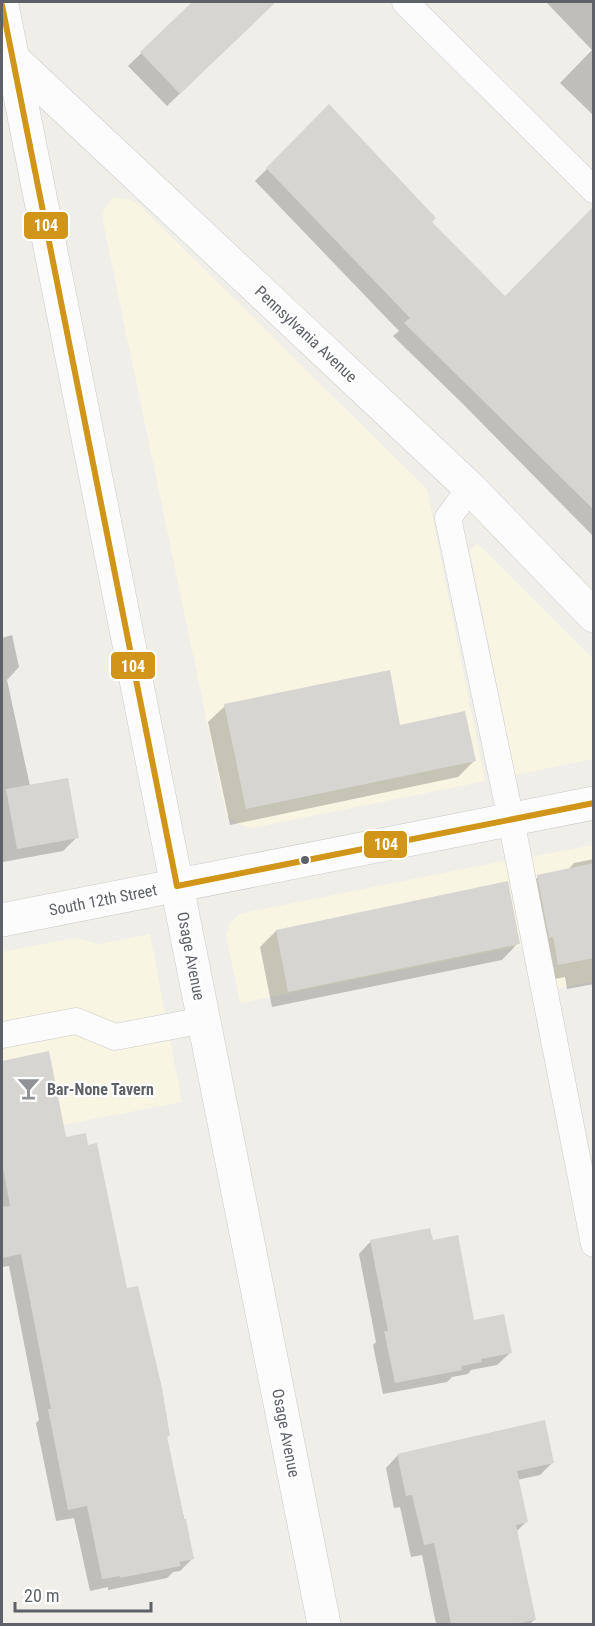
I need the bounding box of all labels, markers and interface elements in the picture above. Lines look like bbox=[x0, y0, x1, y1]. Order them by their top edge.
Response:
line badge: 104 bbox=[23, 211, 69, 240]
text: 104 bbox=[34, 216, 58, 235]
street label: Pennsylvania Avenue bbox=[251, 282, 361, 386]
line badge: 104 bbox=[110, 651, 156, 680]
text: 104 bbox=[121, 657, 145, 676]
line badge: 104 bbox=[363, 830, 408, 859]
text: 104 bbox=[374, 835, 398, 854]
unlabelled marker bbox=[299, 854, 311, 866]
street label: South 12th Street bbox=[47, 880, 159, 920]
street label: Osage Avenue bbox=[173, 910, 209, 1002]
bar icon: Bar-None Tavern bbox=[16, 1076, 42, 1102]
place label: Bar-None Tavern bbox=[47, 1080, 154, 1099]
street label: Osage Avenue bbox=[268, 1387, 304, 1479]
scale bar bbox=[15, 1575, 152, 1613]
text: 20 m bbox=[24, 1585, 59, 1606]

